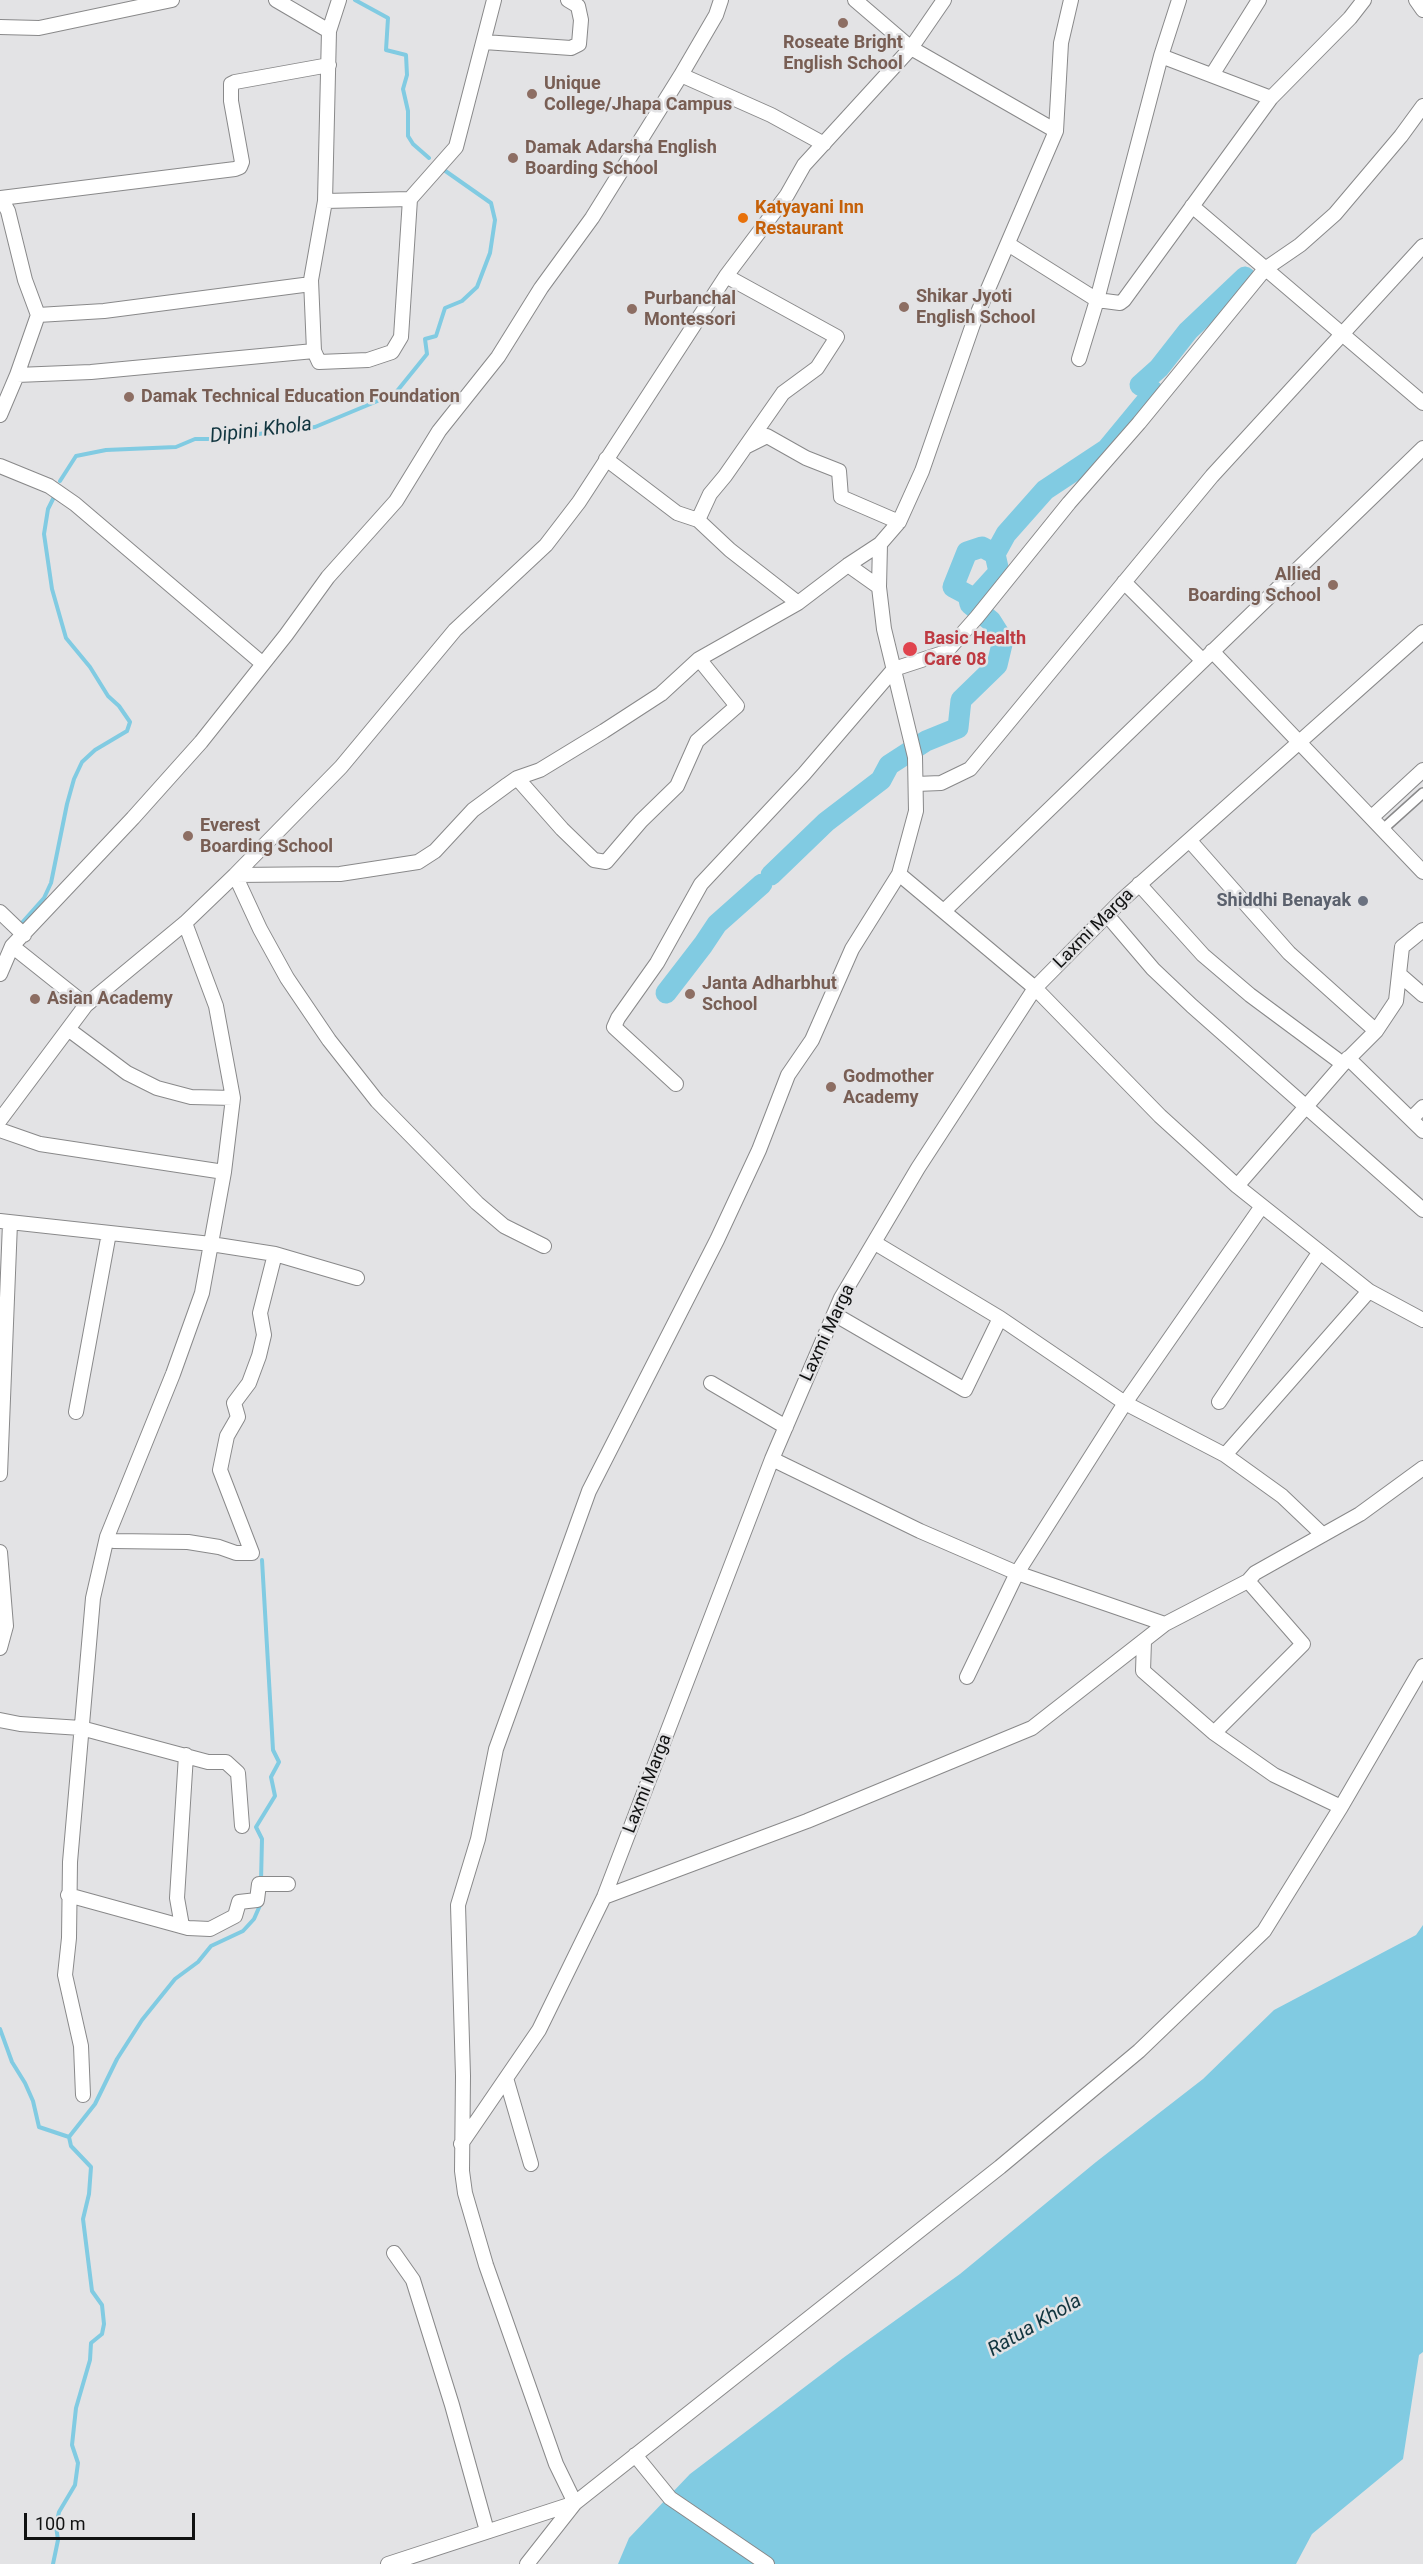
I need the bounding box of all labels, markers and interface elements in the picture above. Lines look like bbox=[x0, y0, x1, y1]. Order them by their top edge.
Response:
marker: Roseate Bright English School bbox=[836, 16, 850, 30]
place label: Roseate Bright English School bbox=[783, 32, 903, 74]
place label: Unique College/Jhapa Campus bbox=[544, 73, 732, 116]
marker: Unique College/Jhapa Campus bbox=[525, 87, 539, 101]
place label: Damak Adarsha English Boarding School bbox=[525, 137, 717, 180]
marker: Damak Adarsha English Boarding School bbox=[506, 151, 520, 165]
place label: Katyayani Inn Restaurant bbox=[755, 197, 864, 240]
marker: Katyayani Inn Restaurant bbox=[736, 211, 750, 225]
place label: Shikar Jyoti English School bbox=[916, 286, 1035, 328]
place label: Purbanchal Montessori bbox=[644, 288, 736, 330]
marker: Shikar Jyoti English School bbox=[897, 300, 911, 314]
marker: Purbanchal Montessori bbox=[625, 302, 639, 316]
place label: Damak Technical Education Foundation bbox=[141, 386, 460, 408]
marker: Damak Technical Education Foundation bbox=[122, 390, 136, 404]
water label: Dipini Khola bbox=[209, 413, 313, 449]
place label: Allied Boarding School bbox=[1188, 564, 1321, 606]
marker: Allied Boarding School bbox=[1326, 578, 1340, 592]
place label: Basic Health Care 08 bbox=[924, 628, 1026, 670]
marker: Basic Health Care 08 bbox=[901, 640, 919, 658]
place label: Everest Boarding School bbox=[200, 815, 333, 858]
marker: Everest Boarding School bbox=[181, 829, 195, 843]
street label: Laxmi Marga bbox=[1049, 884, 1139, 974]
place label: Shiddhi Benayak bbox=[1217, 890, 1351, 912]
marker: Shiddhi Benayak bbox=[1356, 894, 1370, 908]
place label: Janta Adharbhut School bbox=[702, 973, 837, 1016]
marker: Janta Adharbhut School bbox=[683, 987, 697, 1001]
place label: Asian Academy bbox=[47, 988, 173, 1010]
marker: Asian Academy bbox=[28, 992, 42, 1006]
place label: Godmother Academy bbox=[843, 1066, 934, 1108]
marker: Godmother Academy bbox=[824, 1080, 838, 1094]
street label: Laxmi Marga bbox=[796, 1281, 860, 1385]
street label: Laxmi Marga bbox=[619, 1731, 677, 1837]
water label: Ratua Khola bbox=[984, 2290, 1086, 2362]
scale bar bbox=[27, 2501, 198, 2539]
text: 100 m bbox=[35, 2513, 86, 2534]

